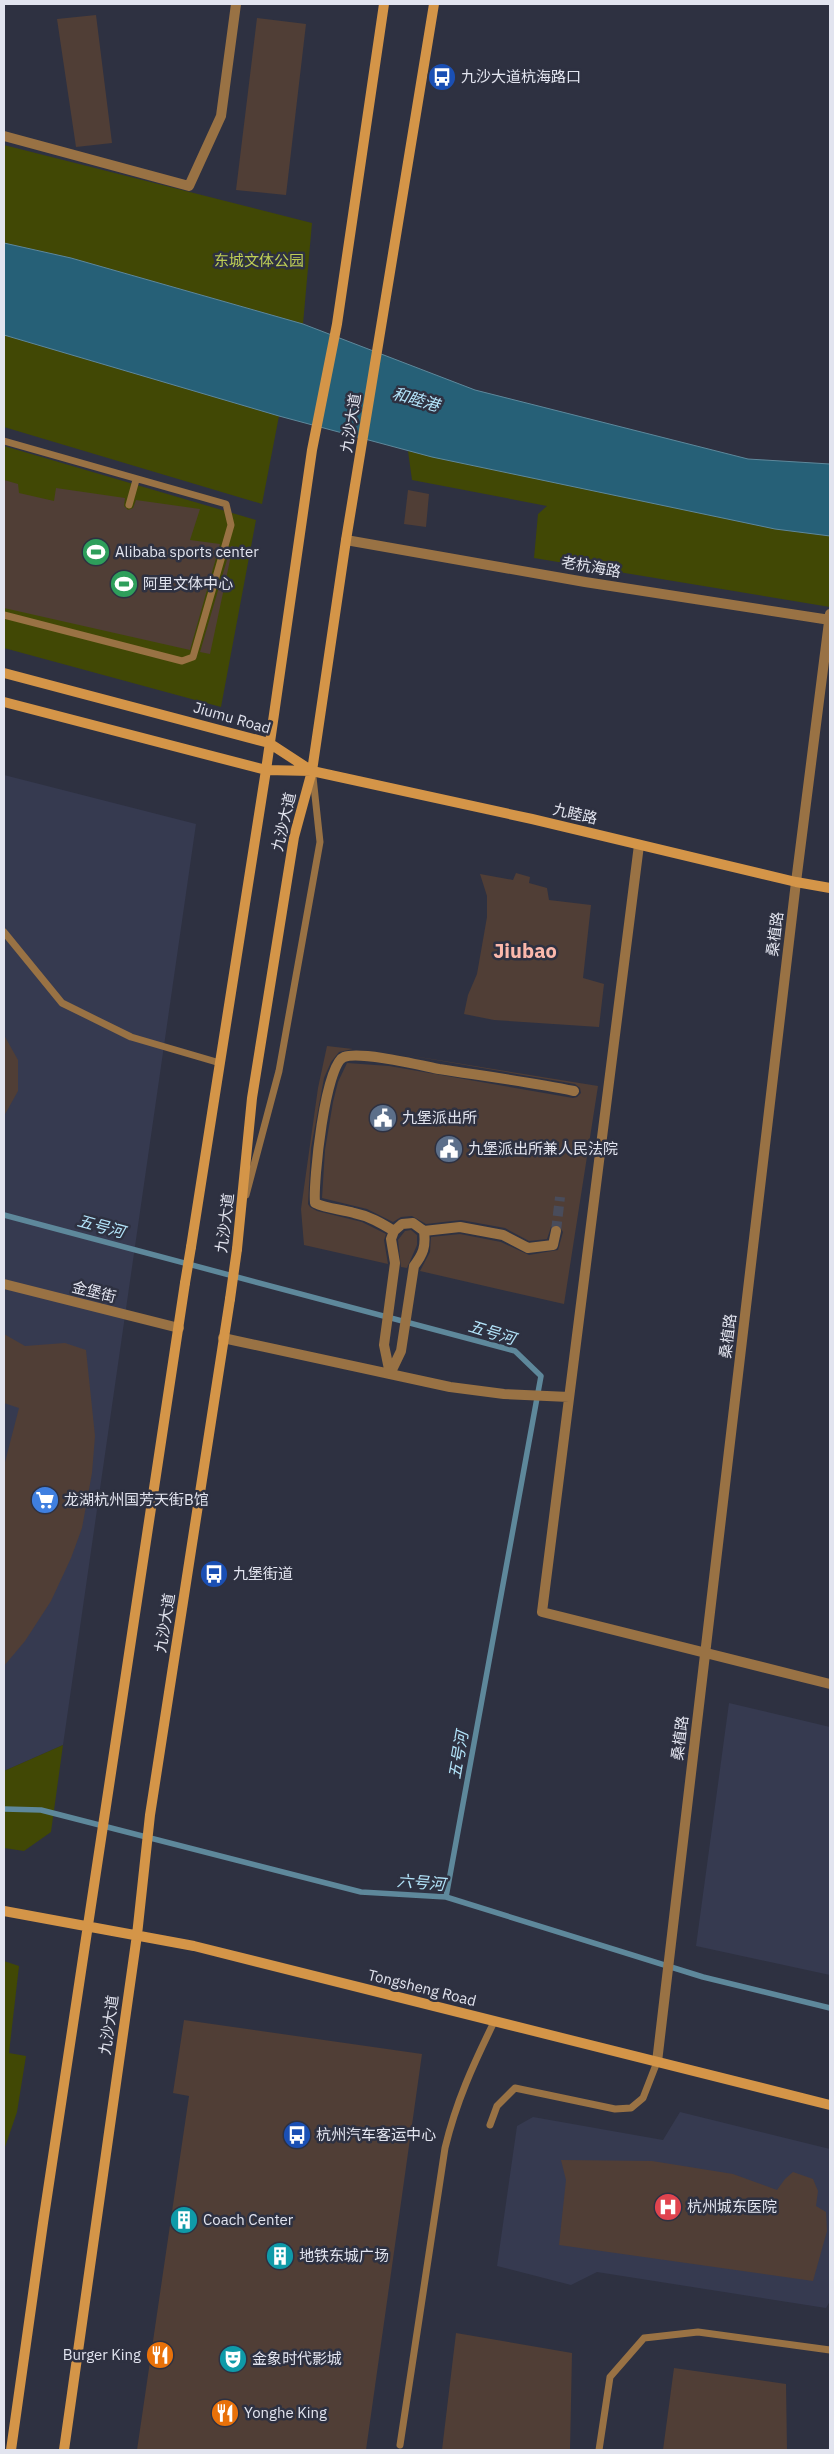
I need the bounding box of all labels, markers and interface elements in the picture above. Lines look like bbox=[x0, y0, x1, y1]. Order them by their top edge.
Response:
bus stop icon: 九沙大道杭海路口 bbox=[427, 62, 457, 92]
place label: 九沙大道杭海路口 bbox=[461, 67, 581, 86]
park label: 东城文体公园 bbox=[214, 251, 304, 270]
water label: 和睦港 bbox=[390, 383, 444, 416]
street label: 九沙大道 bbox=[336, 392, 365, 454]
sports icon: Alibaba sports center bbox=[81, 537, 111, 567]
place label: Alibaba sports center bbox=[115, 542, 259, 561]
street label: 老杭海路 bbox=[560, 552, 622, 581]
sports icon: 阿里文体中心 bbox=[109, 569, 139, 599]
place label: 阿里文体中心 bbox=[143, 574, 233, 593]
street label: Jiumu Road bbox=[191, 697, 273, 738]
street label: 九沙大道 bbox=[268, 791, 300, 853]
street label: 九睦路 bbox=[551, 799, 599, 828]
street label: 桑植路 bbox=[762, 910, 787, 957]
district label: Jiubao bbox=[493, 937, 557, 964]
public building icon: 九堡派出所 bbox=[368, 1103, 398, 1133]
place label: 九堡派出所 bbox=[402, 1108, 477, 1127]
public building icon: 九堡派出所兼人民法院 bbox=[434, 1134, 464, 1164]
place label: 九堡派出所兼人民法院 bbox=[468, 1139, 618, 1158]
street label: 九沙大道 bbox=[211, 1192, 238, 1254]
water label: 五号河 bbox=[75, 1210, 130, 1243]
street label: 金堡街 bbox=[70, 1277, 118, 1306]
street label: 桑植路 bbox=[715, 1312, 740, 1359]
water label: 五号河 bbox=[466, 1315, 521, 1349]
supermarket icon: 龙湖杭州国芳天街B馆 bbox=[30, 1485, 60, 1515]
place label: 龙湖杭州国芳天街B馆 bbox=[64, 1490, 209, 1509]
bus stop icon: 九堡街道 bbox=[199, 1559, 229, 1589]
place label: 九堡街道 bbox=[233, 1564, 293, 1583]
street label: 九沙大道 bbox=[150, 1592, 179, 1654]
street label: 桑植路 bbox=[667, 1714, 692, 1761]
water label: 五号河 bbox=[444, 1727, 473, 1780]
water label: 六号河 bbox=[396, 1870, 449, 1894]
street label: Tongsheng Road bbox=[366, 1965, 478, 2010]
street label: 九沙大道 bbox=[95, 1994, 122, 2056]
bus stop icon: 杭州汽车客运中心 bbox=[282, 2120, 312, 2150]
place label: 杭州汽车客运中心 bbox=[316, 2125, 436, 2144]
hospital icon: 杭州城东医院 bbox=[653, 2192, 683, 2222]
place label: 杭州城东医院 bbox=[687, 2197, 777, 2216]
building icon: Coach Center bbox=[169, 2205, 199, 2235]
place label: Coach Center bbox=[203, 2210, 294, 2229]
building icon: 地铁东城广场 bbox=[265, 2241, 295, 2271]
place label: 地铁东城广场 bbox=[299, 2246, 389, 2265]
restaurant icon: Burger King bbox=[145, 2340, 175, 2370]
theatre icon: 金象时代影城 bbox=[218, 2344, 248, 2374]
place label: Burger King bbox=[63, 2345, 141, 2364]
place label: 金象时代影城 bbox=[252, 2349, 342, 2368]
restaurant icon: Yonghe King bbox=[210, 2398, 240, 2428]
place label: Yonghe King bbox=[244, 2403, 327, 2422]

